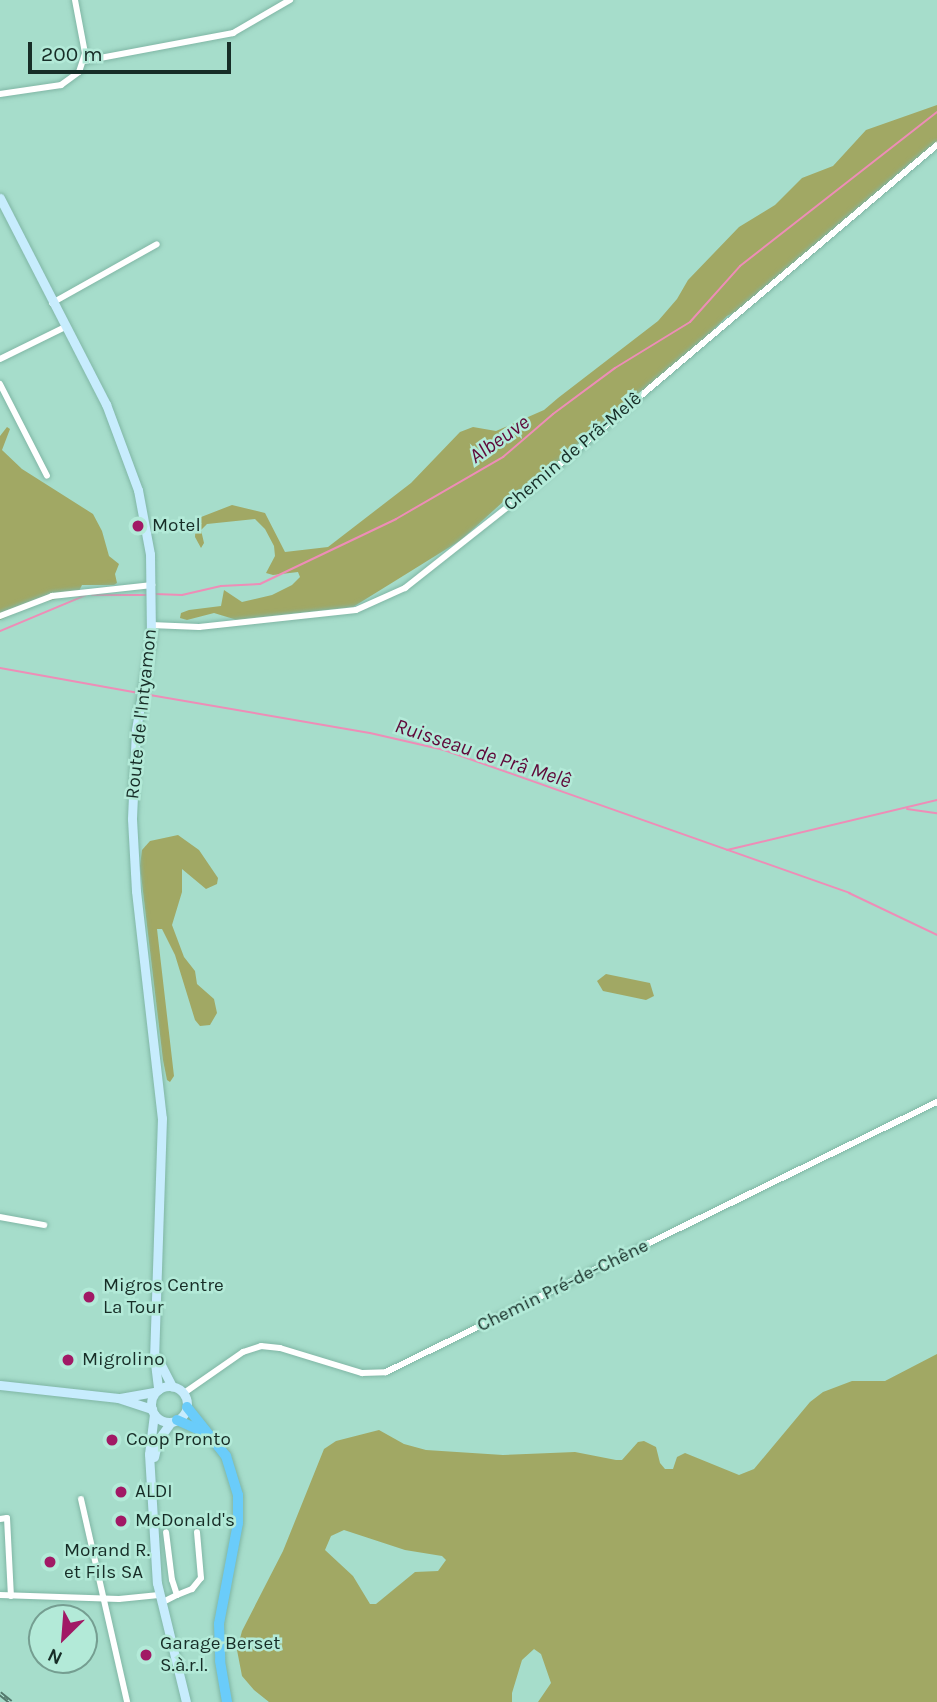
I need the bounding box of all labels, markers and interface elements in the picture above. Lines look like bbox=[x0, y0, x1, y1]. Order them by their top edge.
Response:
scale bar bbox=[32, 28, 234, 72]
text: 200 m bbox=[41, 42, 103, 66]
street label: Chemin de Prâ-Melê bbox=[499, 388, 647, 516]
water label: Albeuve bbox=[464, 409, 534, 469]
place label: Motel bbox=[152, 515, 201, 537]
marker: Motel bbox=[130, 518, 146, 534]
street label: Route de l'Intyamon bbox=[122, 628, 162, 800]
water label: Ruisseau de Prâ Melê bbox=[392, 713, 574, 793]
street label: Chemin Pré-de-Chêne bbox=[474, 1235, 652, 1337]
place label: Migros Centre La Tour bbox=[103, 1275, 224, 1319]
marker: Migros Centre La Tour bbox=[81, 1289, 97, 1305]
place label: Migrolino bbox=[82, 1349, 165, 1371]
marker: Migrolino bbox=[60, 1352, 76, 1368]
place label: Coop Pronto bbox=[126, 1429, 231, 1451]
marker: Coop Pronto bbox=[104, 1432, 120, 1448]
place label: ALDI bbox=[135, 1481, 173, 1503]
marker: ALDI bbox=[113, 1484, 129, 1500]
place label: McDonald's bbox=[135, 1510, 235, 1532]
marker: McDonald's bbox=[113, 1513, 129, 1529]
place label: Morand R. et Fils SA bbox=[64, 1540, 150, 1584]
marker: Morand R. et Fils SA bbox=[42, 1554, 58, 1570]
north arrow bbox=[28, 1604, 98, 1674]
place label: Garage Berset S.à.r.l. bbox=[160, 1633, 280, 1677]
text: N bbox=[44, 1643, 66, 1669]
marker: Garage Berset S.à.r.l. bbox=[138, 1647, 154, 1663]

